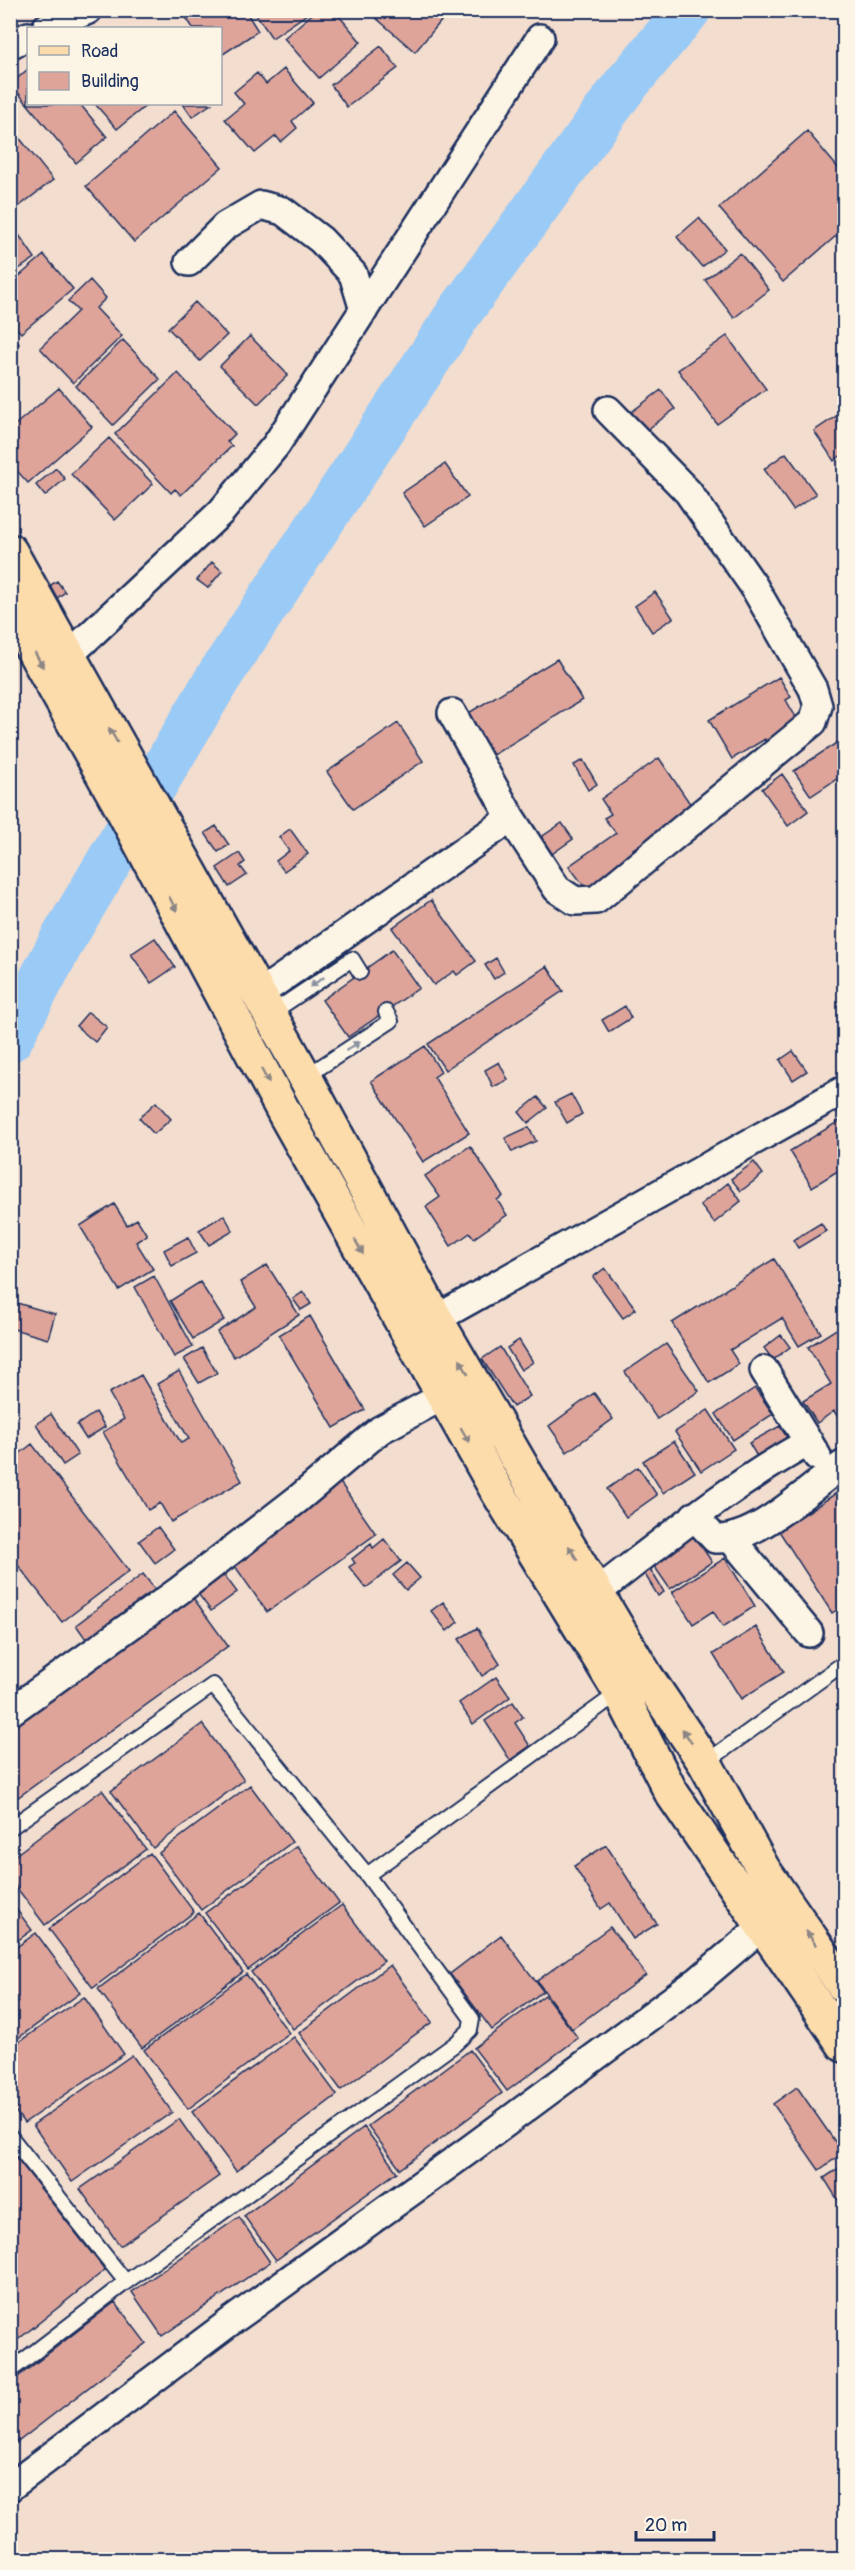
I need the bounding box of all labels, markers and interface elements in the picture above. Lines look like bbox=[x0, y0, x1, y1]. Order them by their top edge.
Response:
legend bbox=[27, 27, 222, 105]
text: Road bbox=[81, 40, 118, 63]
text: Building bbox=[81, 70, 139, 93]
one-way arrow bbox=[34, 652, 44, 669]
one-way arrow bbox=[108, 727, 118, 744]
one-way arrow bbox=[168, 896, 178, 913]
one-way arrow bbox=[310, 976, 326, 988]
one-way arrow bbox=[344, 1041, 361, 1052]
one-way arrow bbox=[260, 1068, 270, 1085]
one-way arrow bbox=[354, 1238, 364, 1255]
one-way arrow bbox=[459, 1358, 469, 1375]
one-way arrow bbox=[460, 1427, 471, 1443]
one-way arrow bbox=[567, 1545, 578, 1561]
one-way arrow bbox=[681, 1729, 693, 1745]
one-way arrow bbox=[806, 1929, 817, 1946]
scale bar bbox=[636, 2504, 714, 2542]
text: 20 m bbox=[645, 2514, 687, 2537]

